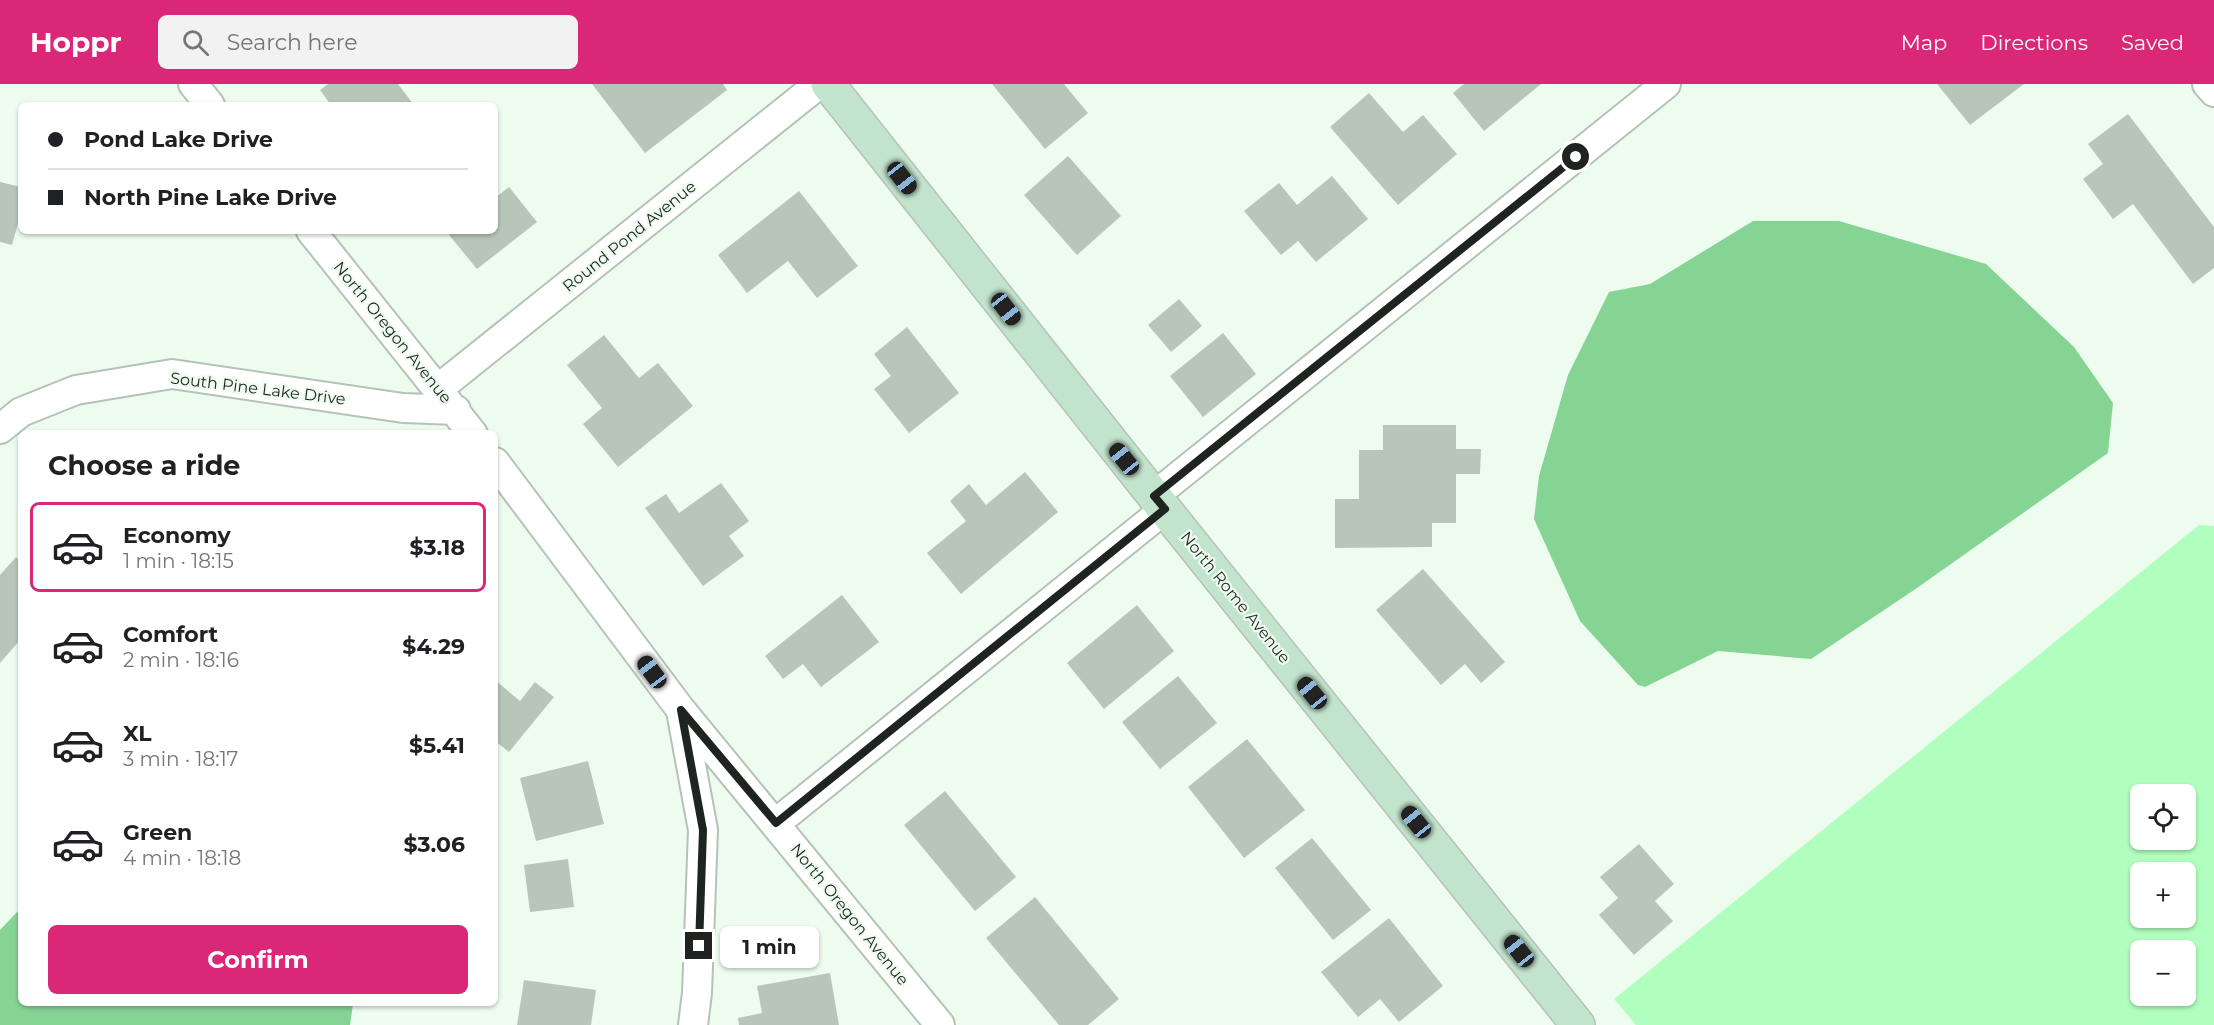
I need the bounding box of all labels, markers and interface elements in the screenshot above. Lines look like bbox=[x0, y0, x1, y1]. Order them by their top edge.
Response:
search box bbox=[158, 15, 578, 69]
text: Hoppr bbox=[30, 25, 122, 59]
icon: search bbox=[179, 26, 212, 59]
text: Search here bbox=[227, 29, 358, 56]
text: Map bbox=[1901, 30, 1947, 55]
text: Directions bbox=[1980, 30, 2088, 55]
text: Saved bbox=[2121, 30, 2184, 55]
text: Pond Lake Drive bbox=[84, 126, 273, 153]
route start bbox=[1562, 143, 1589, 170]
car bbox=[884, 158, 920, 198]
street label: Round Pond Avenue bbox=[559, 177, 700, 296]
text: North Pine Lake Drive bbox=[84, 184, 337, 211]
street label: North Oregon Avenue bbox=[330, 258, 456, 407]
car bbox=[988, 289, 1024, 329]
street label: South Pine Lake Drive bbox=[169, 368, 347, 409]
car bbox=[1106, 439, 1142, 479]
text: Choose a ride bbox=[48, 449, 240, 482]
icon: car bbox=[51, 520, 105, 574]
text: Economy bbox=[123, 522, 231, 549]
street label: North Rome Avenue bbox=[1177, 528, 1295, 667]
text: $3.18 bbox=[409, 534, 465, 561]
text: 1 min · 18:15 bbox=[123, 549, 234, 573]
icon: car bbox=[51, 619, 105, 673]
text: Comfort bbox=[123, 621, 218, 648]
text: $4.29 bbox=[402, 633, 465, 660]
text: 2 min · 18:16 bbox=[123, 648, 239, 672]
car bbox=[634, 652, 670, 692]
car bbox=[1294, 673, 1330, 713]
icon: car bbox=[51, 718, 105, 772]
text: XL bbox=[123, 720, 152, 747]
text: $5.41 bbox=[409, 732, 465, 759]
text: 3 min · 18:17 bbox=[123, 747, 238, 771]
map controls bbox=[2130, 784, 2196, 1006]
button: locate bbox=[2130, 784, 2196, 850]
car bbox=[1398, 802, 1434, 842]
icon: car bbox=[51, 817, 105, 871]
text: Green bbox=[123, 819, 192, 846]
text: $3.06 bbox=[404, 831, 465, 858]
street label: North Oregon Avenue bbox=[787, 840, 913, 989]
text: 4 min · 18:18 bbox=[123, 846, 241, 870]
button: + bbox=[2130, 862, 2196, 928]
button: Confirm bbox=[48, 925, 468, 994]
callout: 1 min bbox=[720, 925, 819, 967]
car bbox=[1501, 931, 1537, 971]
route end bbox=[685, 932, 712, 959]
text: 1 min bbox=[742, 935, 797, 959]
button: − bbox=[2130, 940, 2196, 1006]

